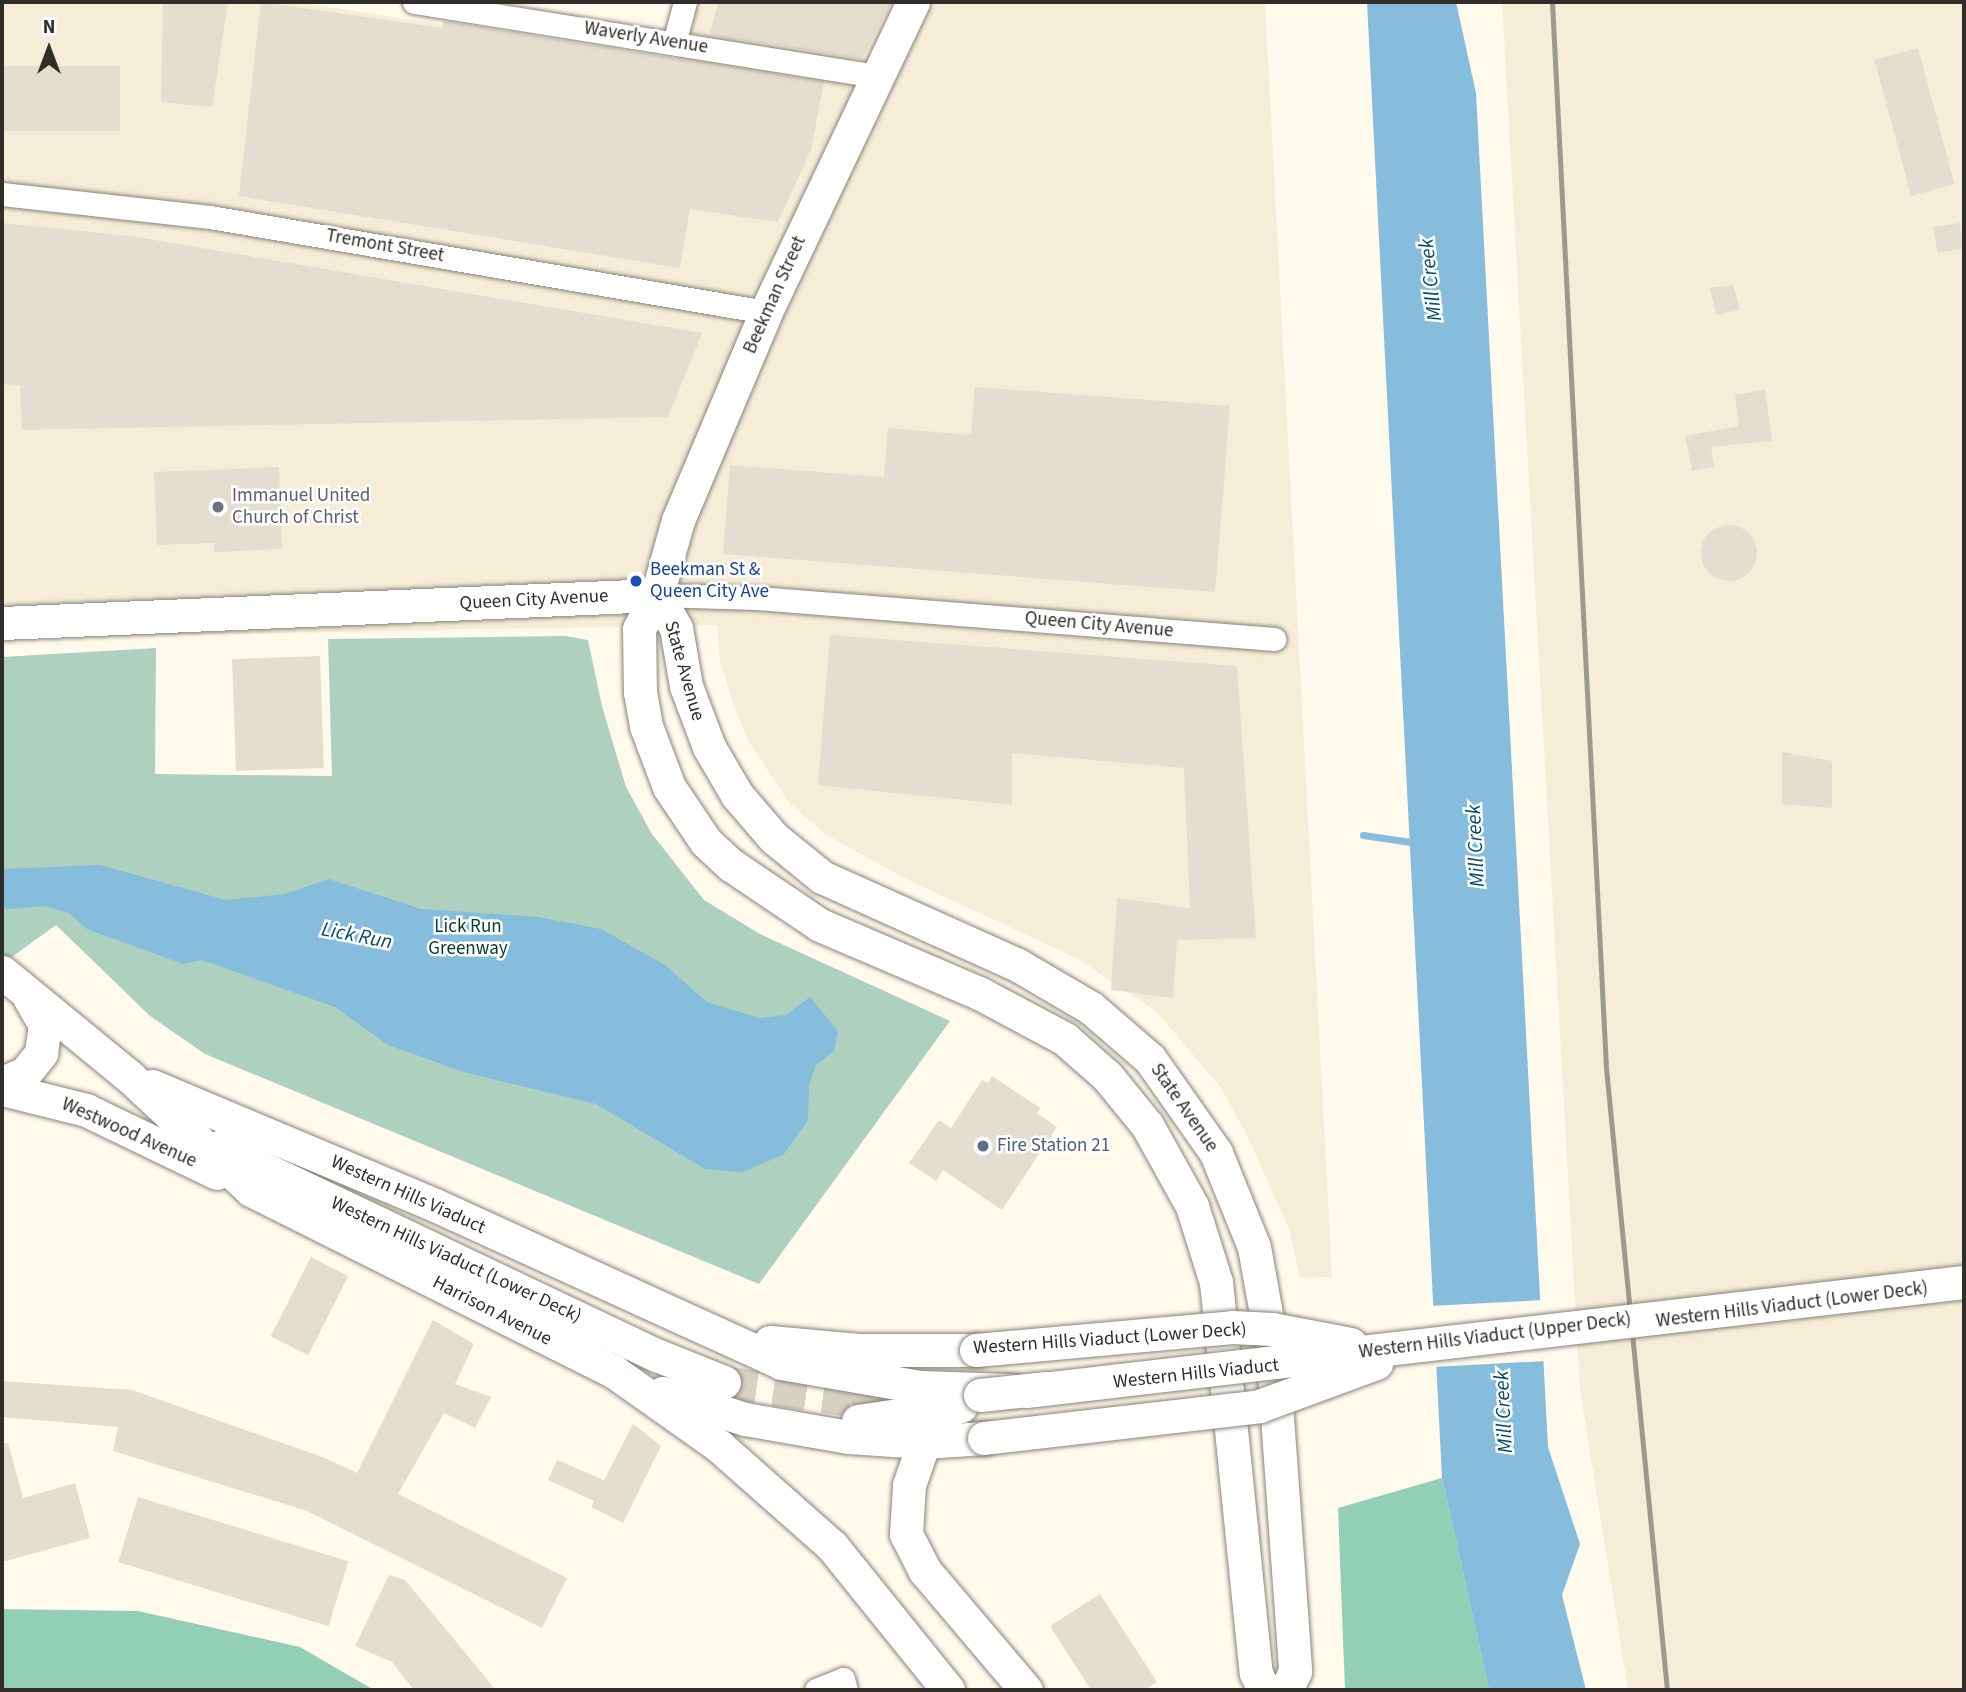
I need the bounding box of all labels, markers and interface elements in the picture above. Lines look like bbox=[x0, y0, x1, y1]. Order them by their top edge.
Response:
north arrow bbox=[14, 14, 84, 84]
text: N bbox=[43, 14, 55, 41]
street label: Waverly Avenue bbox=[582, 17, 710, 59]
street label: Tremont Street bbox=[324, 224, 446, 268]
street label: Beekman Street bbox=[739, 233, 811, 357]
water label: Mill Creek bbox=[1413, 237, 1447, 323]
place label: Immanuel United Church of Christ bbox=[232, 485, 370, 529]
marker: Immanuel United Church of Christ bbox=[210, 499, 226, 515]
place label: Beekman St & Queen City Ave bbox=[650, 559, 769, 603]
marker: Beekman St & Queen City Ave bbox=[628, 573, 644, 589]
street label: Queen City Avenue bbox=[459, 585, 609, 615]
street label: Queen City Avenue bbox=[1024, 607, 1174, 643]
street label: State Avenue bbox=[659, 618, 709, 724]
water label: Mill Creek bbox=[1460, 804, 1490, 888]
water label: Lick Run bbox=[319, 916, 395, 954]
park label: Lick Run Greenway bbox=[428, 916, 508, 960]
street label: State Avenue bbox=[1145, 1059, 1223, 1157]
street label: Westwood Avenue bbox=[58, 1093, 200, 1173]
place label: Fire Station 21 bbox=[997, 1135, 1110, 1157]
marker: Fire Station 21 bbox=[975, 1138, 991, 1154]
street label: Western Hills Viaduct bbox=[327, 1151, 489, 1239]
street label: Western Hills Viaduct (Lower Deck) bbox=[327, 1192, 585, 1328]
street label: Harrison Avenue bbox=[429, 1271, 555, 1351]
street label: Western Hills Viaduct (Lower Deck) bbox=[1655, 1277, 1929, 1333]
street label: Western Hills Viaduct (Upper Deck) bbox=[1357, 1308, 1633, 1364]
street label: Western Hills Viaduct (Lower Deck) bbox=[973, 1318, 1247, 1360]
street label: Western Hills Viaduct bbox=[1112, 1354, 1280, 1394]
water label: Mill Creek bbox=[1488, 1370, 1518, 1454]

